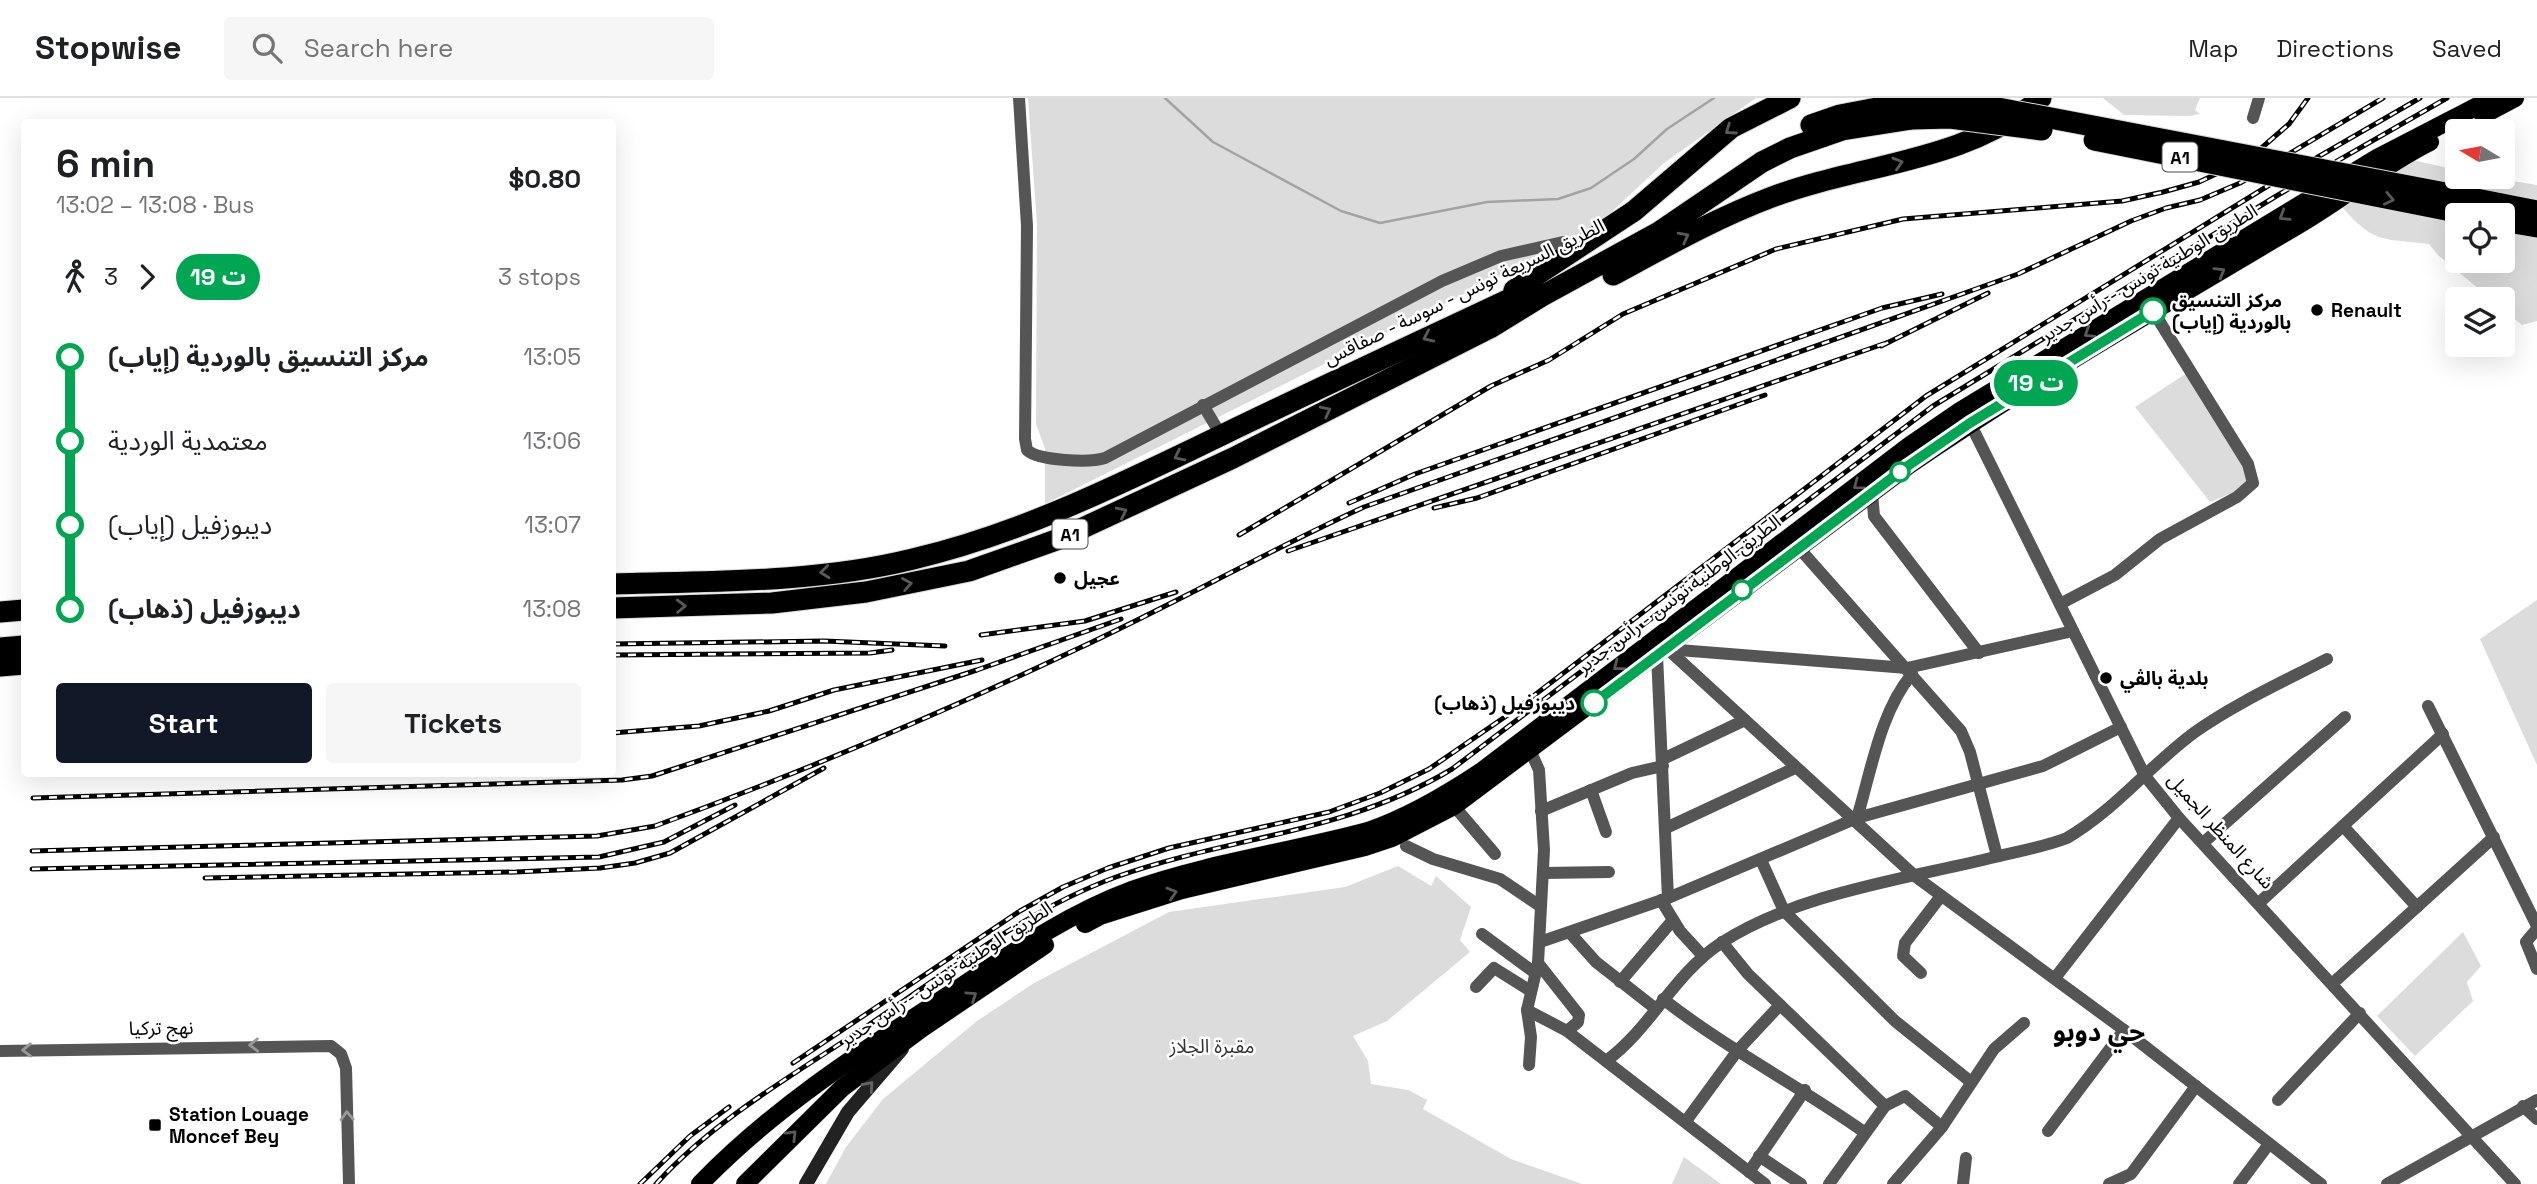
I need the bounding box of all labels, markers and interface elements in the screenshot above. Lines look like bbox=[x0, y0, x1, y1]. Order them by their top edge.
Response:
search box bbox=[224, 17, 714, 80]
text: Stopwise bbox=[35, 27, 182, 69]
icon: search bbox=[248, 29, 286, 67]
text: Search here bbox=[304, 31, 453, 65]
text: Map bbox=[2188, 33, 2238, 64]
text: Directions bbox=[2276, 33, 2394, 64]
text: Saved bbox=[2432, 33, 2502, 64]
north arrow bbox=[2445, 119, 2515, 189]
map controls bbox=[2445, 119, 2515, 357]
one-way arrow bbox=[1725, 122, 1738, 134]
text: 6 min bbox=[56, 140, 155, 188]
road number: A1 bbox=[2162, 142, 2198, 172]
one-way arrow bbox=[1892, 157, 1904, 172]
text: $0.80 bbox=[509, 162, 581, 196]
text: 13:02 – 13:08 · Bus bbox=[56, 190, 254, 220]
one-way arrow bbox=[2383, 190, 2395, 205]
street label: الطريق الوطنية تونس - رأس جدير bbox=[2035, 198, 2262, 348]
button: locate bbox=[2445, 203, 2515, 273]
one-way arrow bbox=[2279, 208, 2292, 221]
street label: الطريق السريعة تونس - سوسة - صفاقس bbox=[1320, 213, 1608, 371]
one-way arrow bbox=[1677, 232, 1689, 245]
icon: walk bbox=[56, 258, 94, 296]
icon: forward bbox=[128, 258, 166, 296]
text: 19 ت bbox=[190, 261, 246, 292]
text: 3 bbox=[104, 262, 118, 292]
text: 3 stops bbox=[498, 262, 581, 292]
one-way arrow bbox=[2213, 267, 2226, 280]
button: layers bbox=[2445, 287, 2515, 357]
place label: مركز التنسيق بالوردية (إياب) bbox=[2172, 288, 2291, 335]
marker: مركز التنسيق بالوردية (إياب) bbox=[2140, 298, 2166, 324]
place label: Renault bbox=[2331, 298, 2402, 323]
marker: Renault bbox=[2309, 302, 2325, 318]
one-way arrow bbox=[2084, 325, 2097, 338]
one-way arrow bbox=[1423, 329, 1435, 343]
text: مركز التنسيق بالوردية (إياب) bbox=[108, 340, 429, 374]
text: 13:05 bbox=[523, 342, 581, 372]
line badge: 19 ت bbox=[1987, 360, 2085, 406]
text: 19 ت bbox=[2008, 367, 2064, 398]
one-way arrow bbox=[1319, 405, 1331, 419]
text: معتمدية الوردية bbox=[108, 424, 268, 458]
text: 13:06 bbox=[523, 426, 581, 456]
one-way arrow bbox=[1174, 448, 1186, 462]
unlabelled marker bbox=[1890, 462, 1910, 482]
one-way arrow bbox=[1854, 477, 1866, 489]
one-way arrow bbox=[1115, 506, 1127, 520]
text: ديبوزفيل (إياب) bbox=[108, 508, 272, 542]
street label: الطريق الوطنية تونس - رأس جدير bbox=[1571, 509, 1786, 680]
text: 13:07 bbox=[524, 510, 581, 540]
road number: A1 bbox=[1052, 520, 1088, 548]
one-way arrow bbox=[819, 564, 830, 579]
place label: عجيل bbox=[1074, 566, 1120, 591]
marker: عجيل bbox=[1052, 570, 1068, 586]
one-way arrow bbox=[901, 577, 913, 592]
unlabelled marker bbox=[1732, 580, 1752, 600]
text: ديبوزفيل (ذهاب) bbox=[108, 592, 301, 626]
text: 13:08 bbox=[523, 594, 581, 624]
one-way arrow bbox=[675, 598, 686, 613]
one-way arrow bbox=[1613, 658, 1626, 671]
place label: بلدية بالڤي bbox=[2120, 666, 2209, 693]
marker: بلدية بالڤي bbox=[2098, 670, 2114, 686]
button: Start bbox=[56, 683, 312, 763]
button: Tickets bbox=[326, 683, 581, 763]
marker: ديبوزفيل (ذهاب) bbox=[1581, 690, 1607, 716]
place label: ديبوزفيل (ذهاب) bbox=[1434, 691, 1575, 716]
street label: شارع المنظر الجميل bbox=[2161, 768, 2280, 895]
one-way arrow bbox=[1166, 887, 1178, 902]
street label: الطريق الوطنية تونس - رأس جدير bbox=[834, 896, 1057, 1053]
one-way arrow bbox=[964, 992, 977, 1005]
street label: نهج تركيا bbox=[128, 1015, 194, 1043]
district label: حي دوبو bbox=[2053, 1015, 2145, 1053]
park label: مقبرة الجلاز bbox=[1168, 1034, 1255, 1059]
one-way arrow bbox=[249, 1037, 259, 1053]
one-way arrow bbox=[21, 1042, 32, 1058]
one-way arrow bbox=[861, 1081, 873, 1094]
place label: Station Louage Moncef Bey bbox=[169, 1102, 309, 1149]
one-way arrow bbox=[339, 1110, 354, 1121]
marker: Station Louage Moncef Bey bbox=[147, 1117, 163, 1133]
one-way arrow bbox=[784, 1130, 797, 1143]

